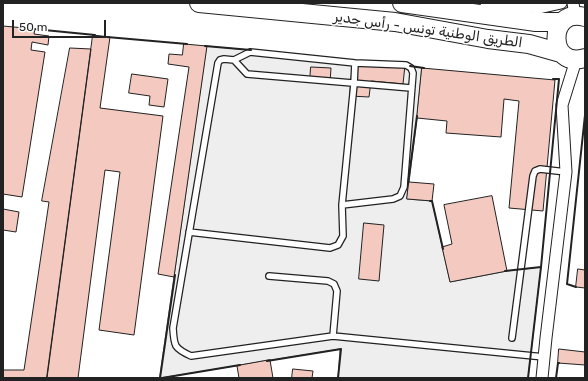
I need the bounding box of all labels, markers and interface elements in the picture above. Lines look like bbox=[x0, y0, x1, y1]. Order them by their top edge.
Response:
street label: الطريق الوطنية تونس - رأس جدير bbox=[333, 8, 523, 52]
scale bar bbox=[14, 12, 108, 38]
text: 50 m bbox=[19, 20, 47, 34]

